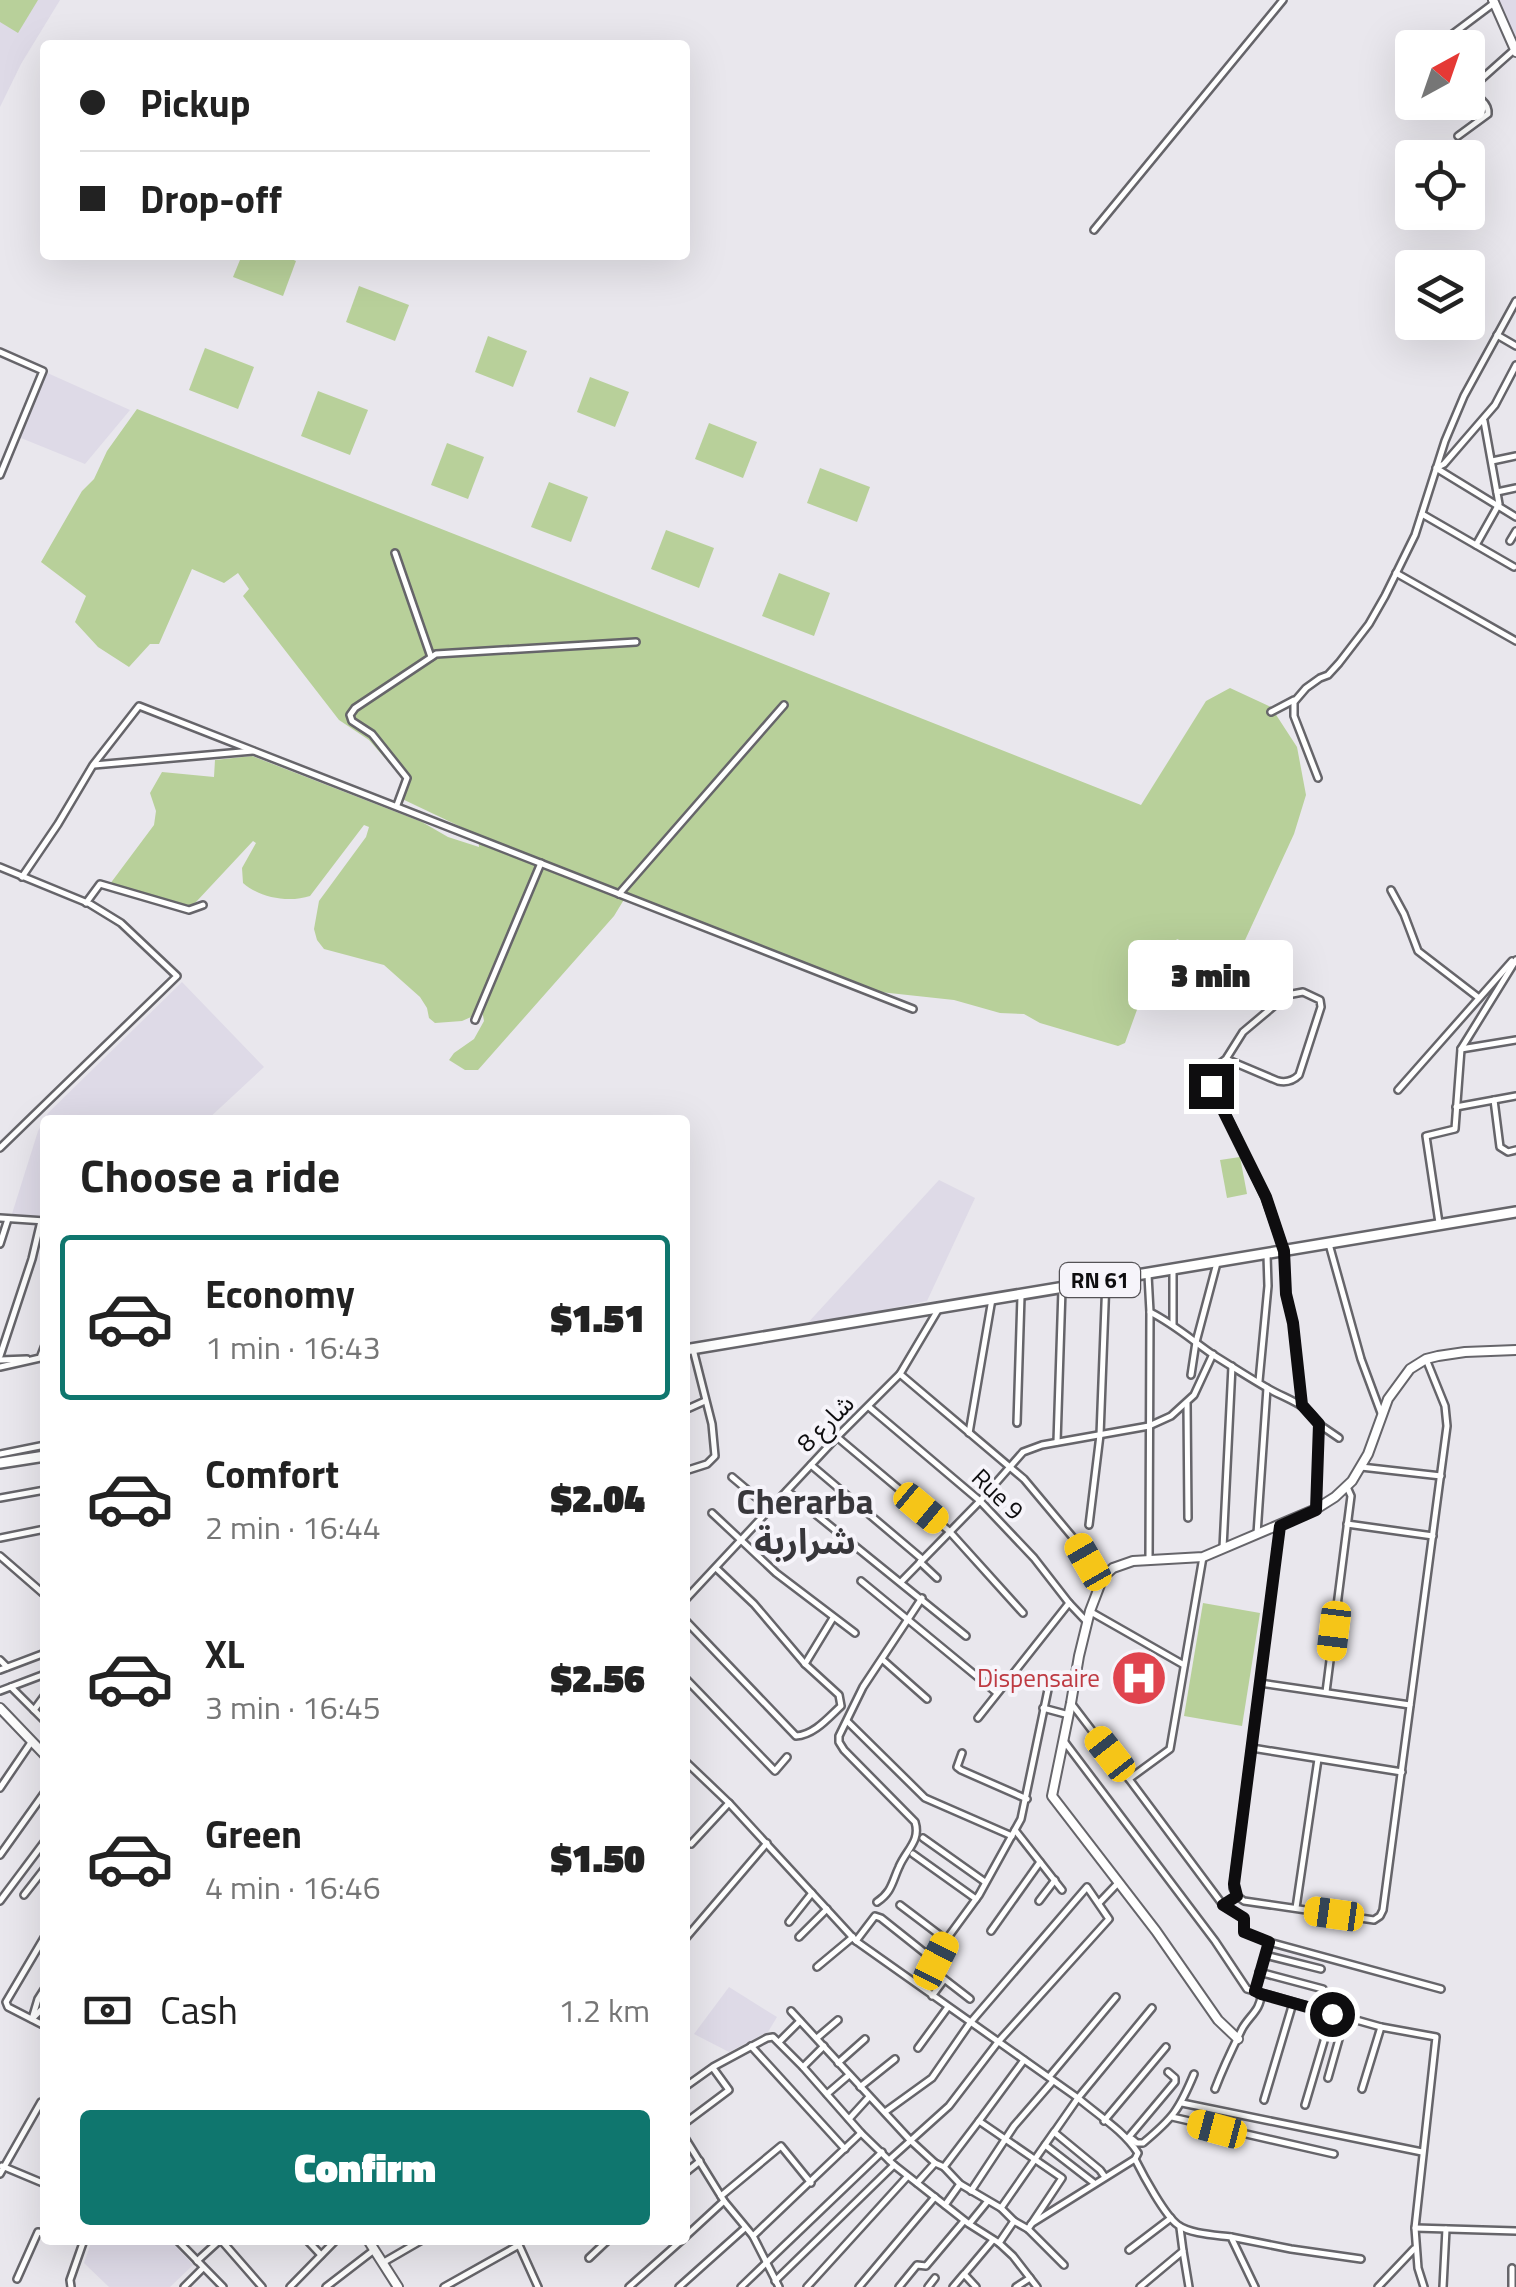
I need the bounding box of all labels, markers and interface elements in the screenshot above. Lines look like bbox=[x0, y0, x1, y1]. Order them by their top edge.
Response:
north arrow bbox=[1395, 30, 1485, 120]
map controls bbox=[1395, 30, 1485, 340]
text: Pickup bbox=[140, 74, 250, 132]
button: locate bbox=[1395, 140, 1485, 230]
text: Drop-off bbox=[140, 170, 282, 228]
button: layers bbox=[1395, 250, 1485, 340]
callout: 3 min bbox=[1128, 941, 1294, 1011]
text: 3 min bbox=[1171, 951, 1250, 999]
route end bbox=[1189, 1064, 1234, 1109]
text: Choose a ride bbox=[80, 1141, 340, 1209]
road number: RN 61 bbox=[1060, 1263, 1140, 1297]
text: Economy bbox=[205, 1265, 355, 1323]
icon: car bbox=[85, 1273, 175, 1363]
text: $1.51 bbox=[551, 1289, 645, 1347]
text: 1 min · 16:43 bbox=[205, 1323, 381, 1371]
street label: شارع 8 bbox=[787, 1385, 863, 1461]
text: Comfort bbox=[205, 1445, 339, 1503]
icon: car bbox=[85, 1453, 175, 1543]
street label: Rue 9 bbox=[963, 1459, 1033, 1529]
text: $2.04 bbox=[551, 1469, 645, 1527]
district label: Cherarba شراربة bbox=[736, 1474, 874, 1568]
car bbox=[888, 1477, 954, 1539]
text: 2 min · 16:44 bbox=[205, 1503, 381, 1551]
car bbox=[1060, 1529, 1116, 1595]
car bbox=[1315, 1599, 1353, 1663]
text: XL bbox=[205, 1625, 245, 1683]
icon: car bbox=[85, 1633, 175, 1723]
hospital icon: Dispensaire bbox=[1109, 1648, 1169, 1708]
text: $2.56 bbox=[551, 1649, 645, 1707]
place label: Dispensaire bbox=[977, 1659, 1100, 1697]
text: 3 min · 16:45 bbox=[205, 1683, 381, 1731]
car bbox=[1080, 1721, 1140, 1787]
text: Green bbox=[205, 1805, 302, 1863]
icon: car bbox=[85, 1813, 175, 1903]
text: $1.50 bbox=[551, 1829, 645, 1887]
text: 4 min · 16:46 bbox=[205, 1863, 381, 1911]
car bbox=[1302, 1895, 1366, 1933]
car bbox=[909, 1927, 963, 1995]
text: Cash bbox=[160, 1981, 238, 2039]
icon: cash bbox=[80, 1983, 135, 2038]
text: 1.2 km bbox=[558, 1986, 650, 2034]
route start bbox=[1310, 1992, 1355, 2037]
car bbox=[1184, 2107, 1250, 2151]
button: Confirm bbox=[80, 2110, 650, 2225]

